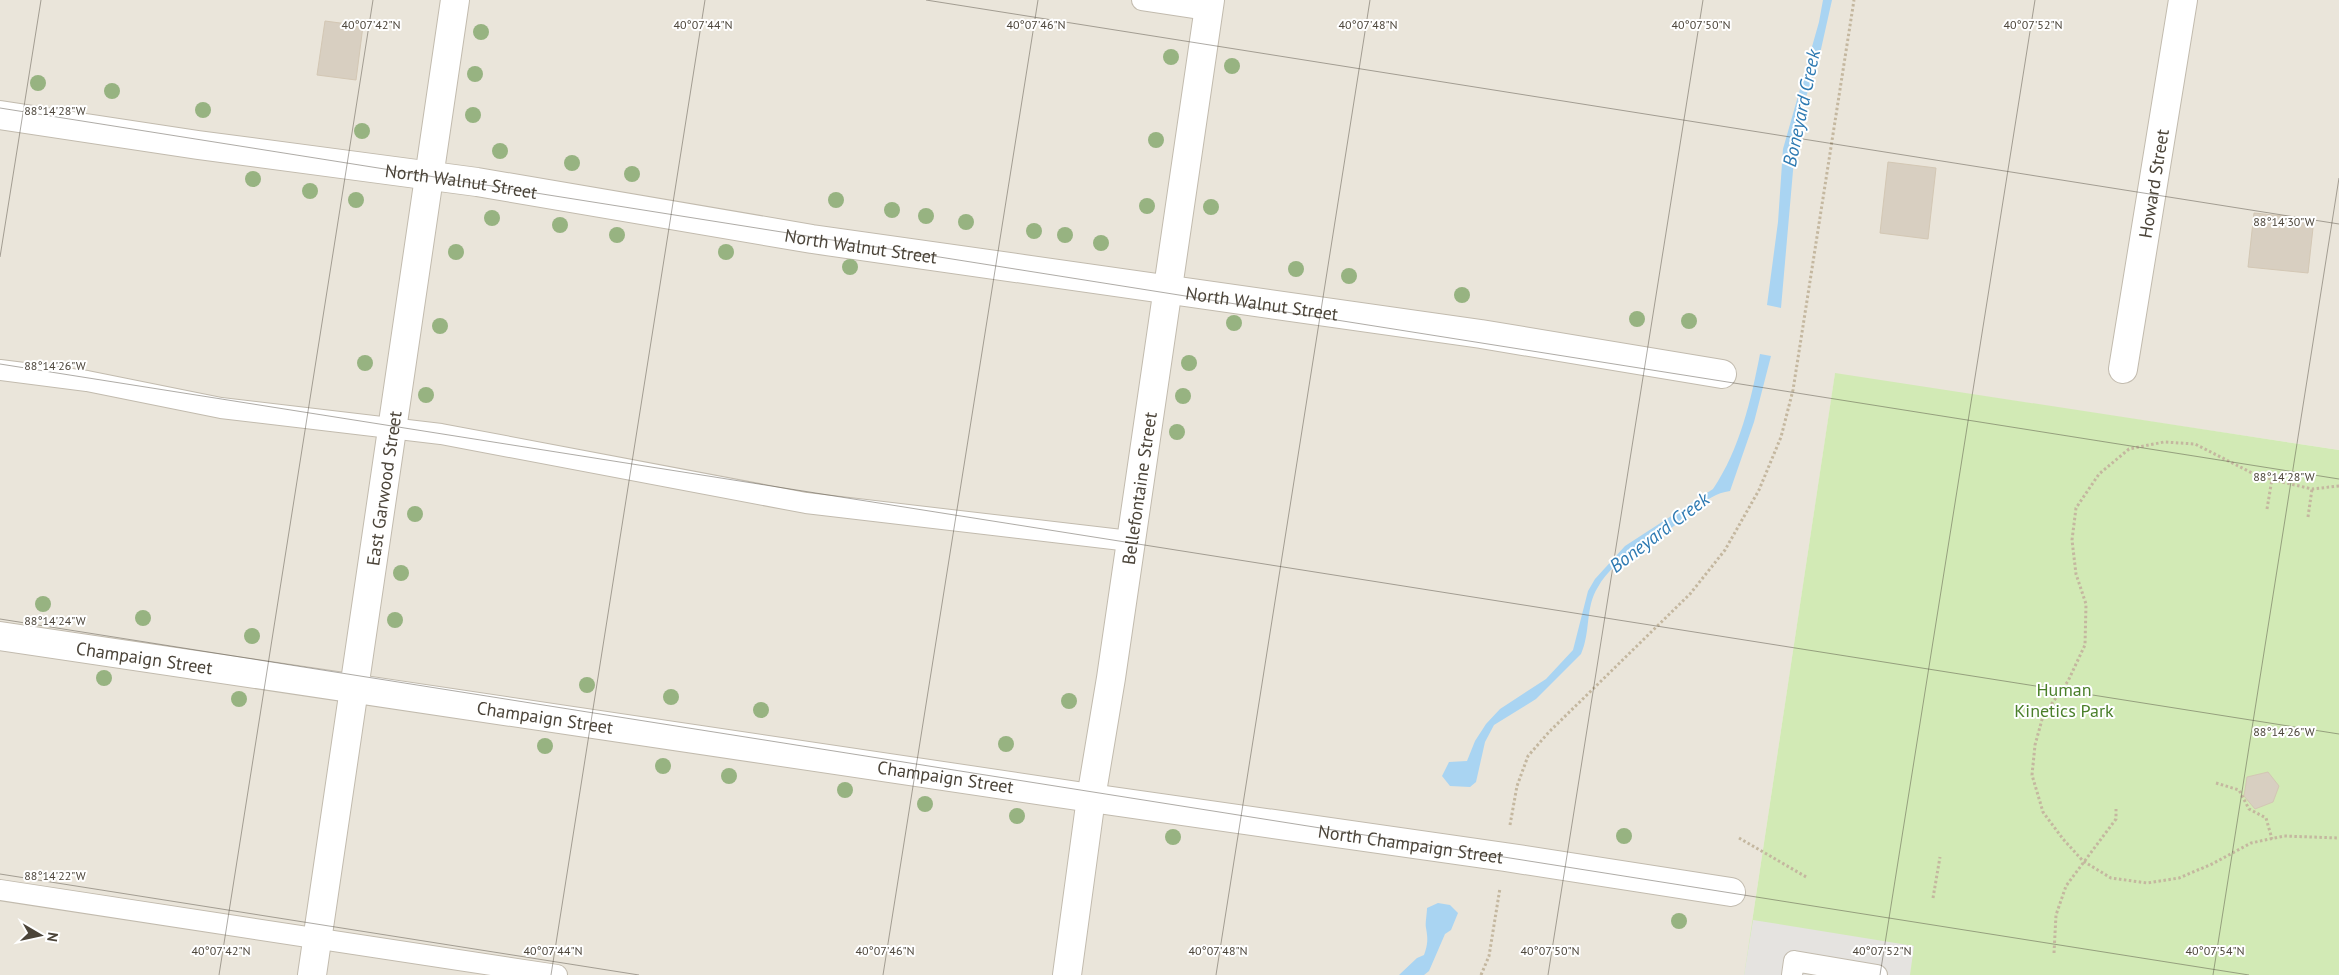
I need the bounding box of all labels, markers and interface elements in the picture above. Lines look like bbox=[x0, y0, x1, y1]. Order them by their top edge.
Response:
text: 40°07'42"N bbox=[341, 17, 401, 32]
text: 40°07'44"N bbox=[673, 17, 733, 32]
text: 40°07'46"N bbox=[1006, 17, 1066, 32]
text: 40°07'48"N bbox=[1338, 17, 1398, 32]
text: 40°07'50"N bbox=[1671, 17, 1731, 32]
text: 40°07'52"N bbox=[2003, 17, 2063, 32]
water label: Boneyard Creek bbox=[1777, 46, 1825, 169]
text: 88°14'28"W bbox=[24, 103, 86, 118]
street label: Howard Street bbox=[2133, 127, 2173, 240]
street label: North Walnut Street bbox=[384, 158, 539, 204]
text: 88°14'30"W bbox=[2253, 214, 2315, 229]
street label: North Walnut Street bbox=[783, 223, 939, 268]
street label: North Walnut Street bbox=[1184, 281, 1340, 325]
text: 88°14'26"W bbox=[24, 358, 86, 373]
street label: East Garwood Street bbox=[361, 409, 406, 567]
street label: Bellefontaine Street bbox=[1116, 410, 1161, 566]
text: 88°14'28"W bbox=[2253, 469, 2315, 484]
water label: Boneyard Creek bbox=[1604, 486, 1715, 577]
text: 88°14'24"W bbox=[24, 613, 86, 628]
street label: Champaign Street bbox=[75, 636, 214, 679]
park label: Human Kinetics Park bbox=[2014, 678, 2114, 722]
street label: Champaign Street bbox=[475, 695, 615, 738]
text: 88°14'26"W bbox=[2253, 724, 2315, 739]
street label: Champaign Street bbox=[876, 755, 1015, 798]
street label: North Champaign Street bbox=[1317, 819, 1505, 868]
text: 88°14'22"W bbox=[24, 868, 86, 883]
north arrow bbox=[15, 910, 65, 960]
text: N bbox=[43, 931, 62, 943]
text: 40°07'42"N bbox=[191, 943, 251, 958]
text: 40°07'44"N bbox=[523, 943, 583, 958]
text: 40°07'46"N bbox=[855, 943, 915, 958]
text: 40°07'48"N bbox=[1188, 943, 1248, 958]
text: 40°07'50"N bbox=[1520, 943, 1580, 958]
text: 40°07'52"N bbox=[1852, 943, 1912, 958]
text: 40°07'54"N bbox=[2185, 943, 2245, 958]

